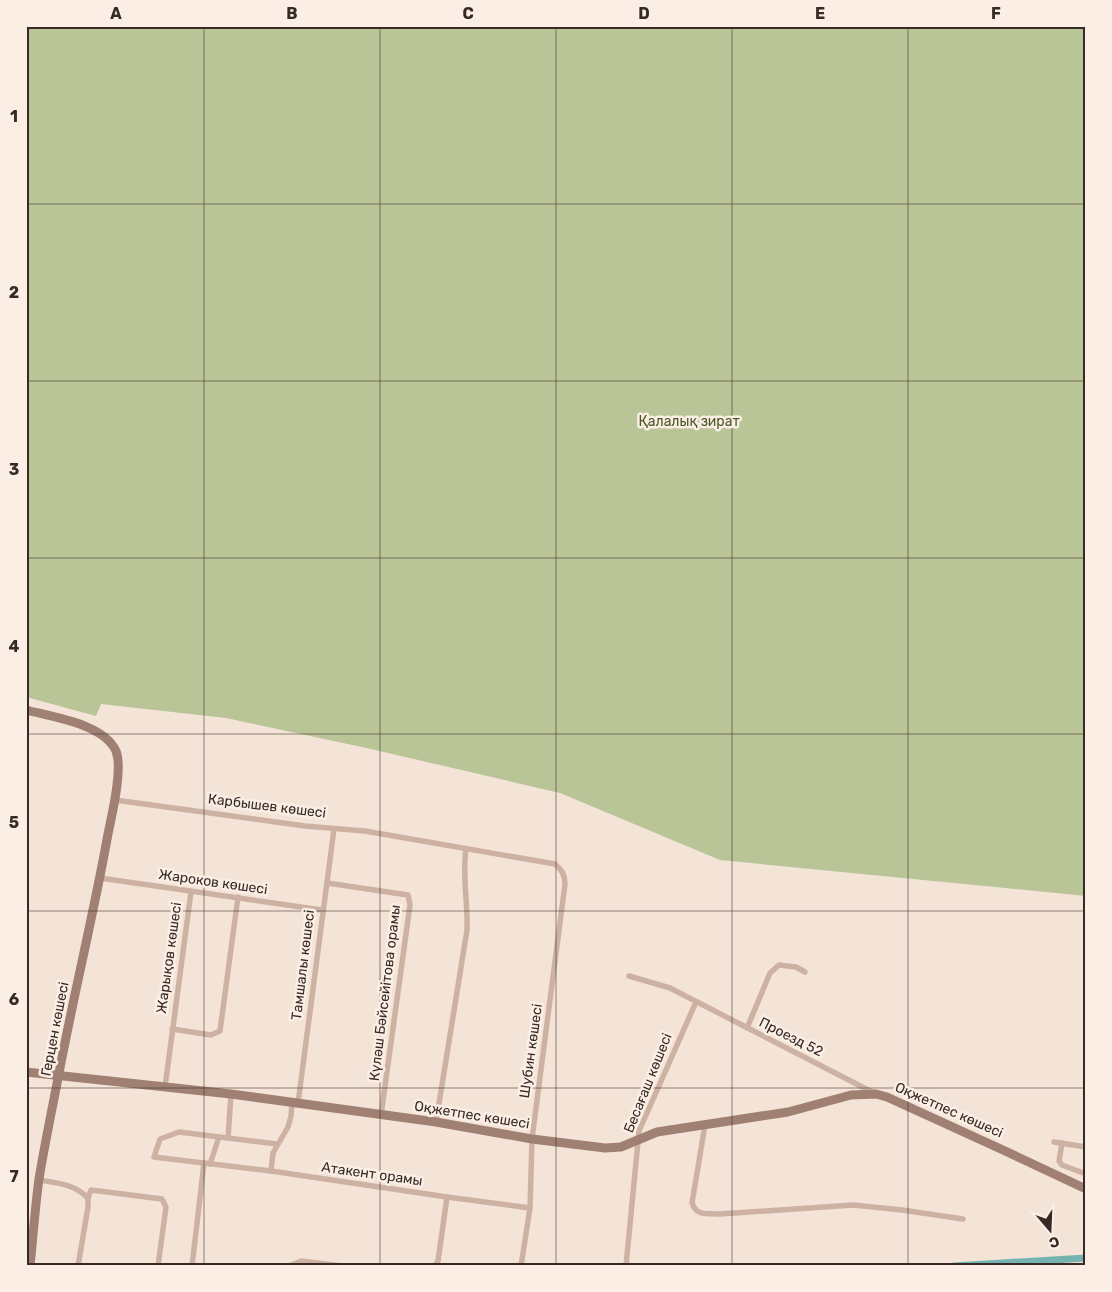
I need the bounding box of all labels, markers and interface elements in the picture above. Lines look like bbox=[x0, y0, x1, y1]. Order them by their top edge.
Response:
text: A bbox=[110, 4, 122, 23]
text: B bbox=[286, 4, 298, 23]
text: C bbox=[462, 4, 474, 23]
text: D bbox=[638, 4, 650, 23]
text: E bbox=[815, 4, 825, 23]
text: F bbox=[991, 4, 1001, 23]
text: 1 bbox=[10, 107, 18, 126]
text: 2 bbox=[9, 283, 19, 302]
park label: Қалалық зират bbox=[638, 413, 740, 430]
text: 3 bbox=[9, 460, 19, 479]
text: 4 bbox=[9, 637, 20, 656]
street label: Карбышев көшесі bbox=[207, 790, 327, 822]
text: 5 bbox=[9, 813, 19, 832]
street label: Жароков көшесі bbox=[157, 866, 269, 898]
street label: Жарықов көшесі bbox=[153, 901, 185, 1015]
street label: Күләш Бәйсейітова орамы bbox=[366, 904, 404, 1082]
street label: Тамшалы көшесі bbox=[288, 909, 318, 1021]
street label: Герцен көшесі bbox=[38, 980, 72, 1078]
text: 6 bbox=[9, 990, 19, 1009]
street label: Шубин көшесі bbox=[516, 1003, 546, 1099]
street label: Проезд 52 bbox=[756, 1014, 826, 1060]
street label: Бесағаш көшесі bbox=[620, 1031, 676, 1135]
street label: Оқжетпес көшесі bbox=[892, 1079, 1006, 1141]
street label: Оқжетпес көшесі bbox=[413, 1098, 531, 1132]
street label: Атакент орамы bbox=[320, 1158, 424, 1190]
text: 7 bbox=[9, 1167, 19, 1186]
north arrow bbox=[1024, 1204, 1074, 1254]
text: С bbox=[1046, 1232, 1061, 1252]

